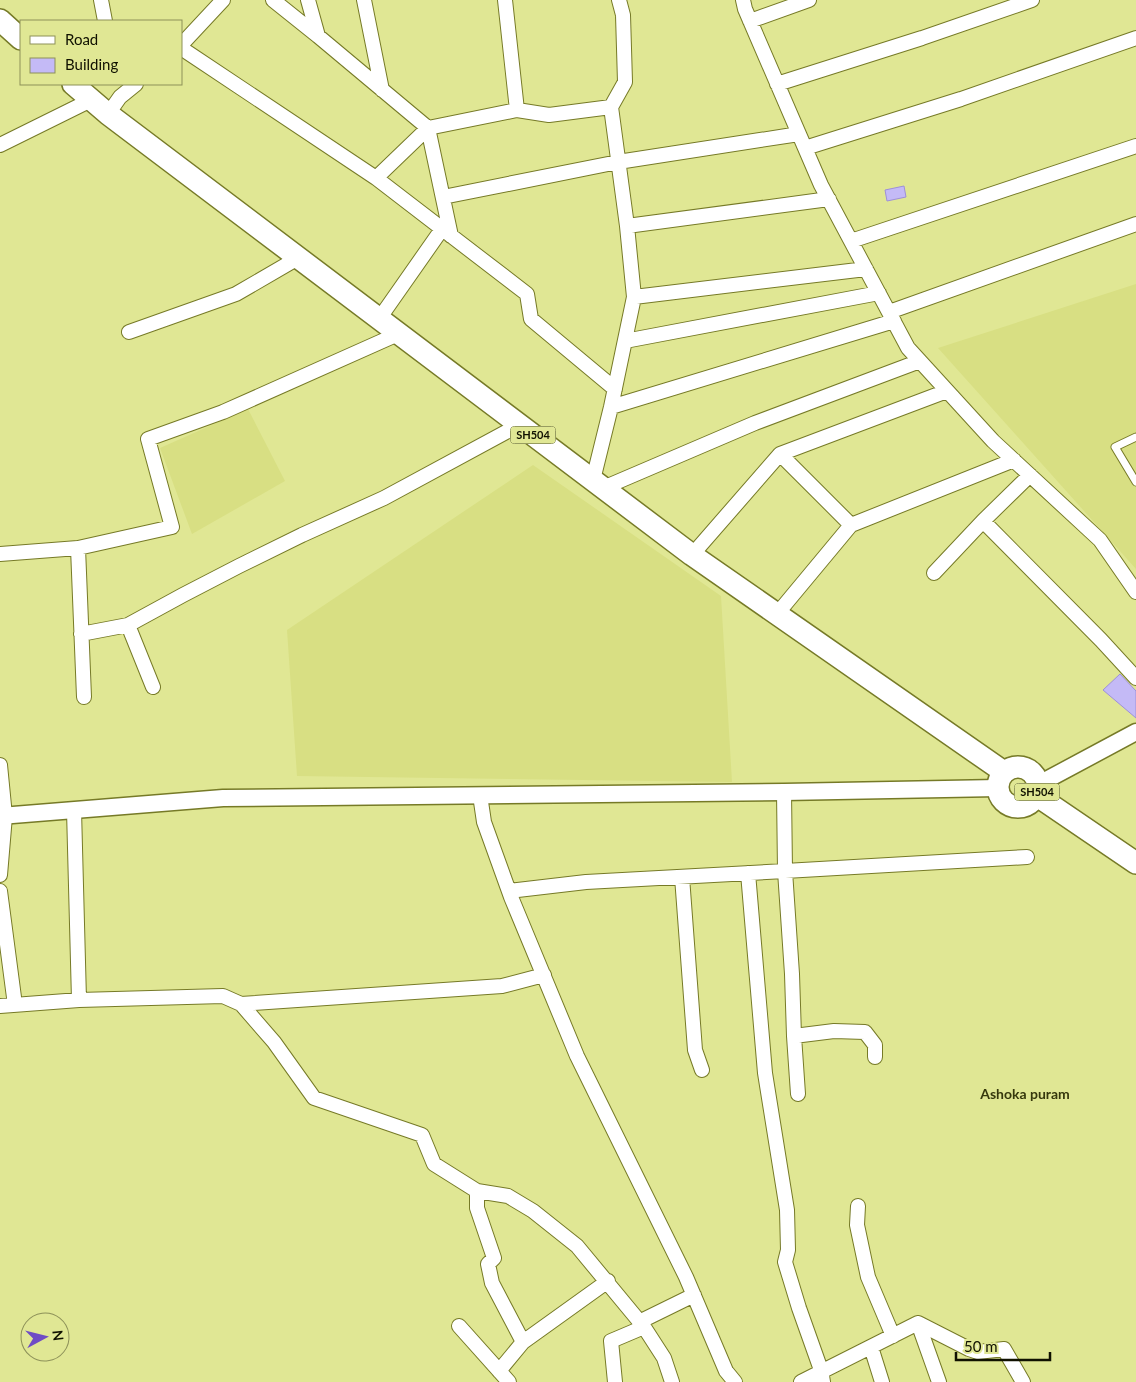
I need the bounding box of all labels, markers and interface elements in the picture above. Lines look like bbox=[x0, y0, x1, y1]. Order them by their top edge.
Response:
legend bbox=[20, 20, 182, 85]
text: Road bbox=[65, 30, 98, 48]
text: Building bbox=[65, 55, 118, 73]
road number: SH504 bbox=[510, 426, 556, 444]
road number: SH504 bbox=[1014, 784, 1060, 800]
district label: Ashoka puram bbox=[979, 1085, 1070, 1102]
north arrow bbox=[20, 1312, 70, 1362]
text: N bbox=[49, 1329, 67, 1342]
scale bar bbox=[956, 1330, 1050, 1362]
text: 50 m bbox=[964, 1337, 998, 1355]

